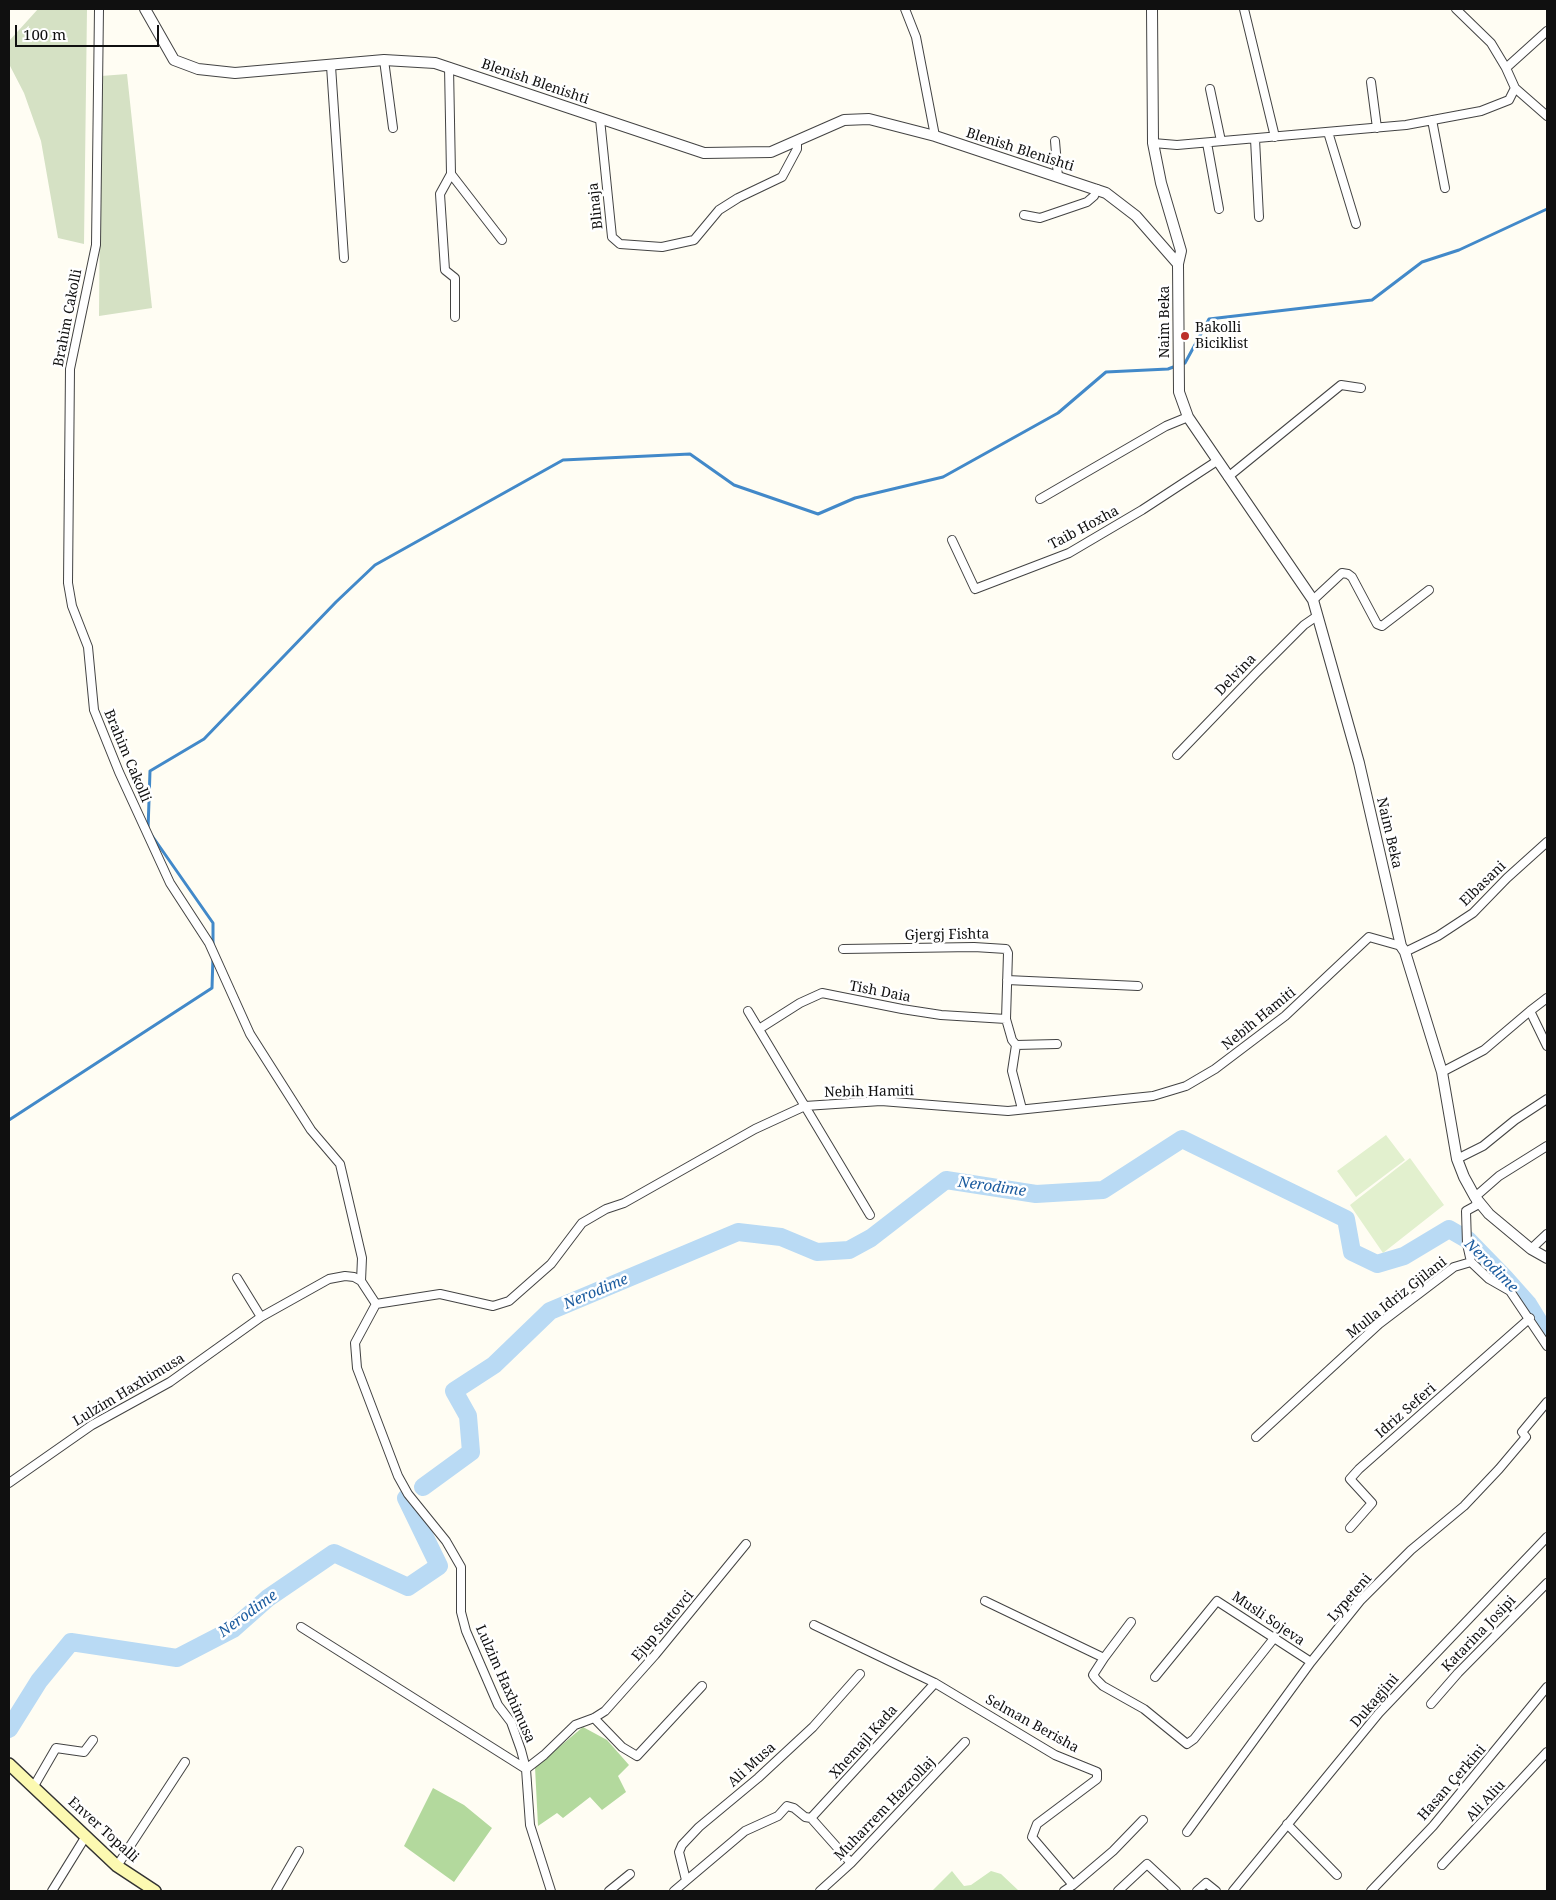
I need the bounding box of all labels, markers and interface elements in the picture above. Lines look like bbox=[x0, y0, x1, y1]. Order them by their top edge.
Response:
scale bar bbox=[18, 15, 161, 47]
text: 100 m bbox=[23, 24, 66, 44]
street label: Blenish Blenishti bbox=[479, 56, 591, 108]
street label: Blenish Blenishti bbox=[964, 125, 1076, 175]
street label: Blinaja bbox=[585, 182, 607, 230]
street label: Brahim Cakolli bbox=[50, 268, 86, 368]
street label: Naim Beka bbox=[1157, 286, 1173, 358]
place label: Bakolli Biciklist bbox=[1195, 320, 1248, 352]
marker: Bakolli Biciklist bbox=[1179, 330, 1191, 342]
street label: Taib Hoxha bbox=[1046, 503, 1122, 553]
street label: Delvina bbox=[1212, 651, 1260, 699]
street label: Brahim Cakolli bbox=[100, 707, 154, 805]
street label: Naim Beka bbox=[1373, 796, 1405, 870]
street label: Elbasani bbox=[1457, 858, 1509, 910]
street label: Gjergj Fishta bbox=[905, 926, 989, 944]
street label: Tish Daia bbox=[848, 978, 912, 1006]
street label: Nebih Hamiti bbox=[1219, 984, 1299, 1054]
street label: Nebih Hamiti bbox=[824, 1083, 914, 1101]
water label: Nerodime bbox=[957, 1173, 1027, 1201]
water label: Nerodime bbox=[1461, 1236, 1521, 1296]
street label: Mulla Idriz Gjilani bbox=[1344, 1254, 1450, 1342]
water label: Nerodime bbox=[561, 1270, 631, 1314]
street label: Lulzim Haxhimusa bbox=[70, 1350, 188, 1430]
street label: Idriz Seferi bbox=[1372, 1380, 1440, 1442]
street label: Lypeteni bbox=[1325, 1571, 1375, 1625]
water label: Nerodime bbox=[215, 1587, 281, 1641]
street label: Ejup Statovci bbox=[629, 1587, 697, 1665]
street label: Musli Sojeva bbox=[1228, 1589, 1308, 1649]
street label: Katarina Josipi bbox=[1439, 1593, 1519, 1675]
street label: Lulzim Haxhimusa bbox=[471, 1622, 539, 1746]
street label: Dukagjini bbox=[1347, 1671, 1403, 1731]
street label: Selman Berisha bbox=[982, 1691, 1082, 1757]
street label: Xhemajl Kada bbox=[827, 1702, 901, 1782]
street label: Ali Musa bbox=[725, 1739, 779, 1791]
street label: Hasan Çerkini bbox=[1415, 1742, 1489, 1824]
street label: Muharrem Hazrollaj bbox=[831, 1754, 939, 1864]
street label: Ali Aliu bbox=[1463, 1777, 1509, 1825]
street label: Enver Topalli bbox=[64, 1794, 142, 1866]

